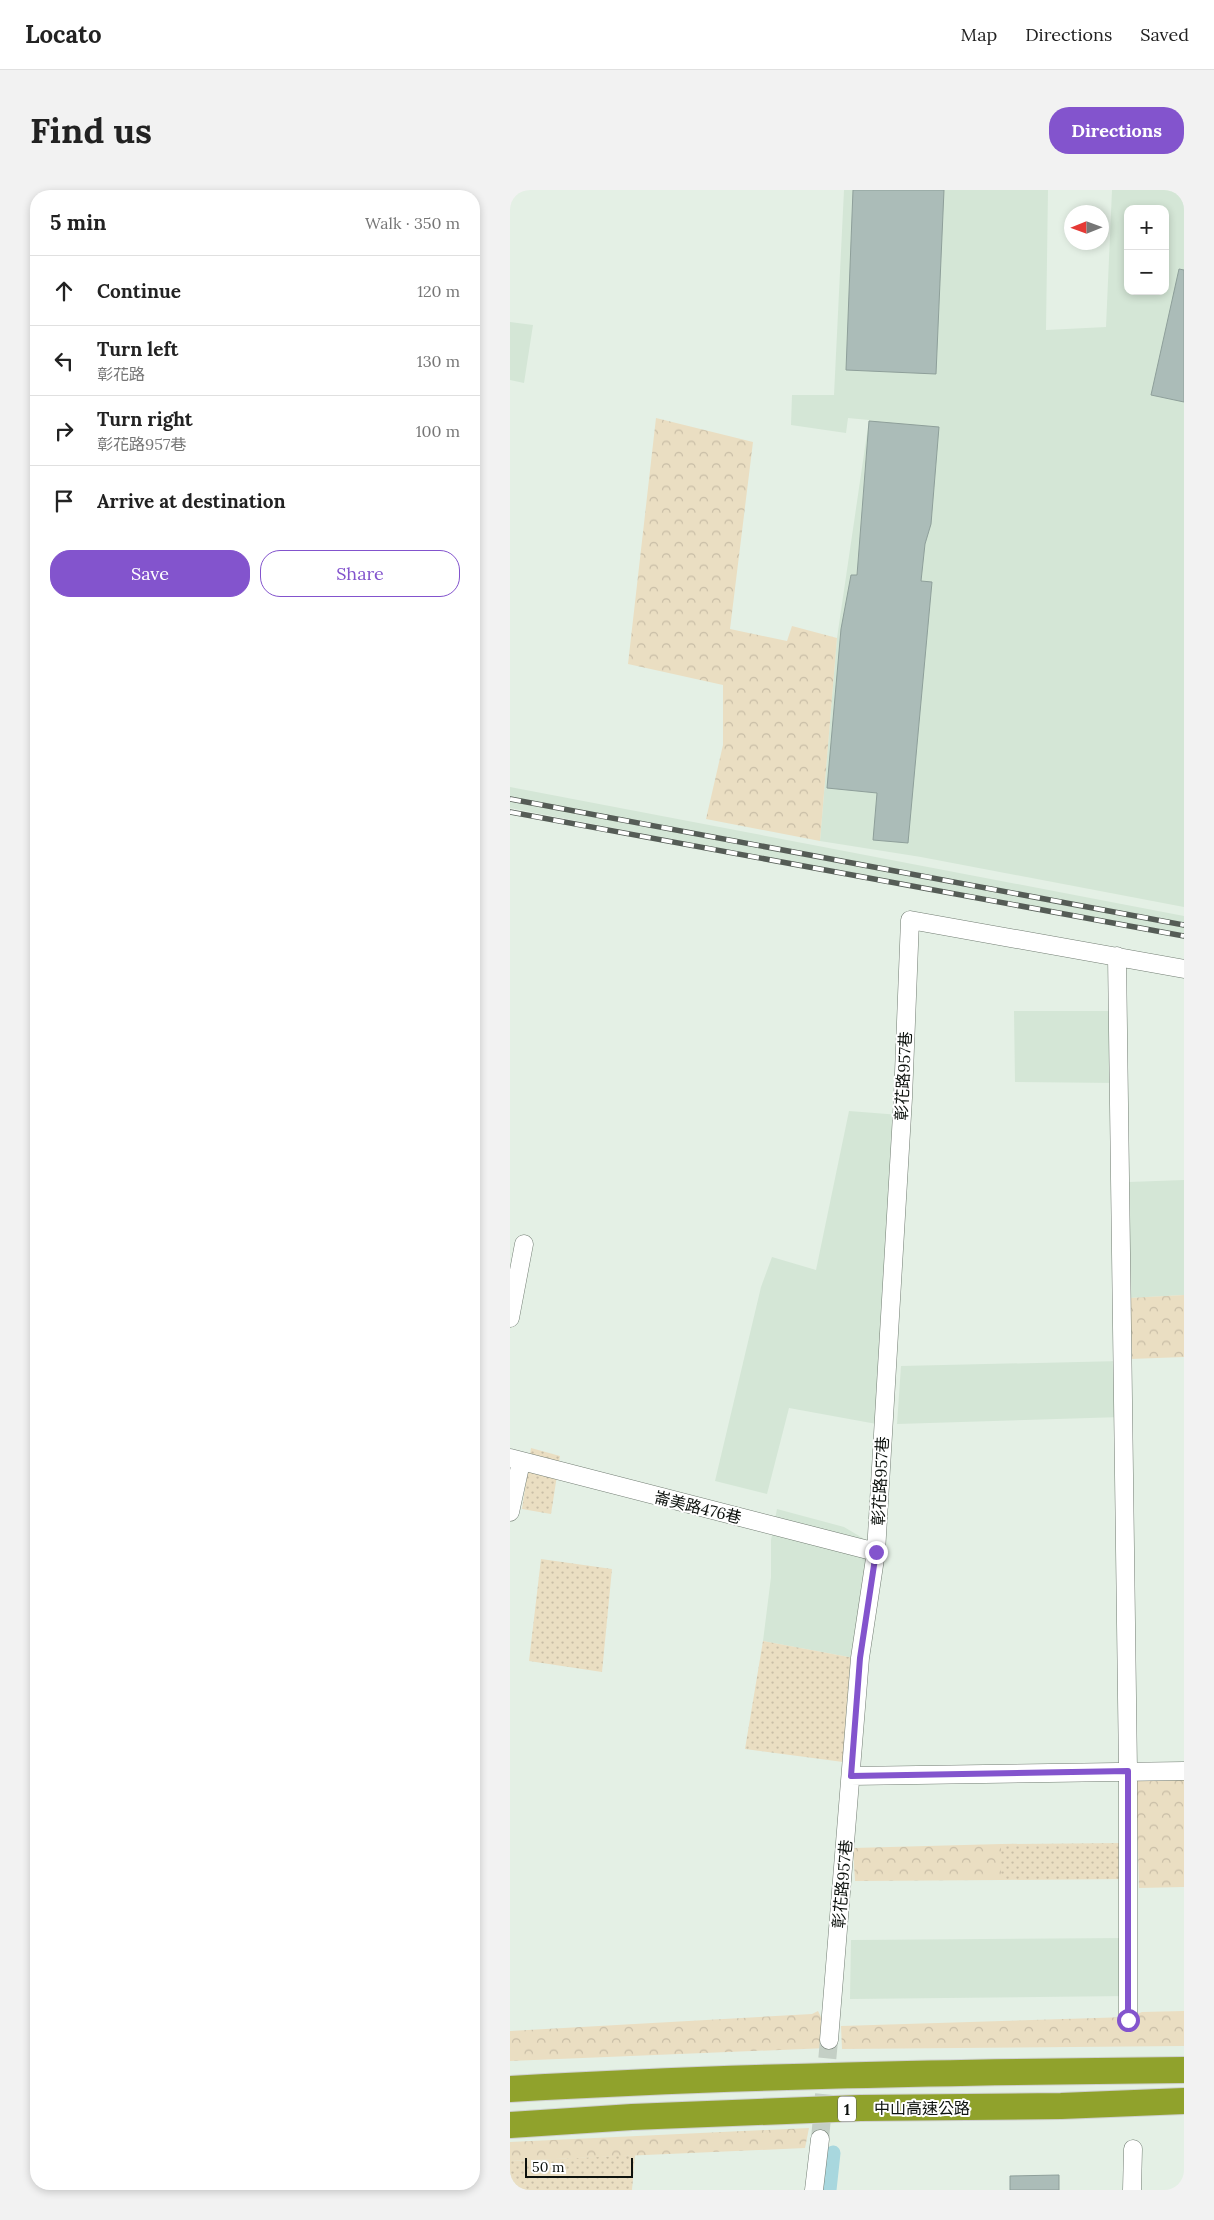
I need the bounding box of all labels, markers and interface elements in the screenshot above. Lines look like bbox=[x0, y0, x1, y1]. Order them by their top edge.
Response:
text: Locato bbox=[25, 19, 102, 50]
text: Map bbox=[961, 23, 997, 46]
text: Directions bbox=[1025, 23, 1112, 46]
text: Saved bbox=[1140, 23, 1189, 46]
button: Directions bbox=[1049, 107, 1184, 154]
text: Find us bbox=[30, 108, 152, 153]
north arrow bbox=[1064, 205, 1109, 250]
map controls bbox=[1124, 205, 1169, 295]
button: + bbox=[1124, 205, 1169, 250]
text: 5 min bbox=[50, 209, 106, 236]
text: Walk · 350 m bbox=[365, 213, 460, 233]
button: − bbox=[1124, 250, 1169, 295]
icon: ahead bbox=[50, 277, 78, 305]
text: Continue bbox=[97, 279, 181, 303]
text: 120 m bbox=[417, 281, 460, 301]
text: Turn left bbox=[97, 337, 178, 361]
icon: left bbox=[50, 347, 78, 375]
text: 130 m bbox=[417, 351, 460, 371]
text: 彰花路 bbox=[97, 364, 145, 384]
text: Turn right bbox=[97, 407, 193, 431]
icon: right bbox=[50, 417, 78, 445]
text: 100 m bbox=[416, 421, 460, 441]
text: 彰花路957巷 bbox=[97, 434, 186, 454]
icon: arrive bbox=[50, 487, 78, 515]
text: Arrive at destination bbox=[97, 489, 286, 513]
button: Save bbox=[50, 550, 250, 597]
button: Share bbox=[260, 550, 460, 597]
street label: 彰花路957巷 bbox=[891, 1031, 915, 1121]
street label: 彰花路957巷 bbox=[868, 1436, 892, 1526]
street label: 崙美路476巷 bbox=[652, 1486, 744, 1528]
route end bbox=[865, 1541, 888, 1564]
street label: 彰花路957巷 bbox=[828, 1839, 856, 1929]
route start bbox=[1117, 2009, 1140, 2032]
road number: 1 bbox=[838, 2096, 856, 2122]
street label: 中山高速公路 bbox=[874, 2098, 970, 2118]
scale bar bbox=[525, 2155, 632, 2178]
text: 50 m bbox=[532, 2158, 565, 2176]

